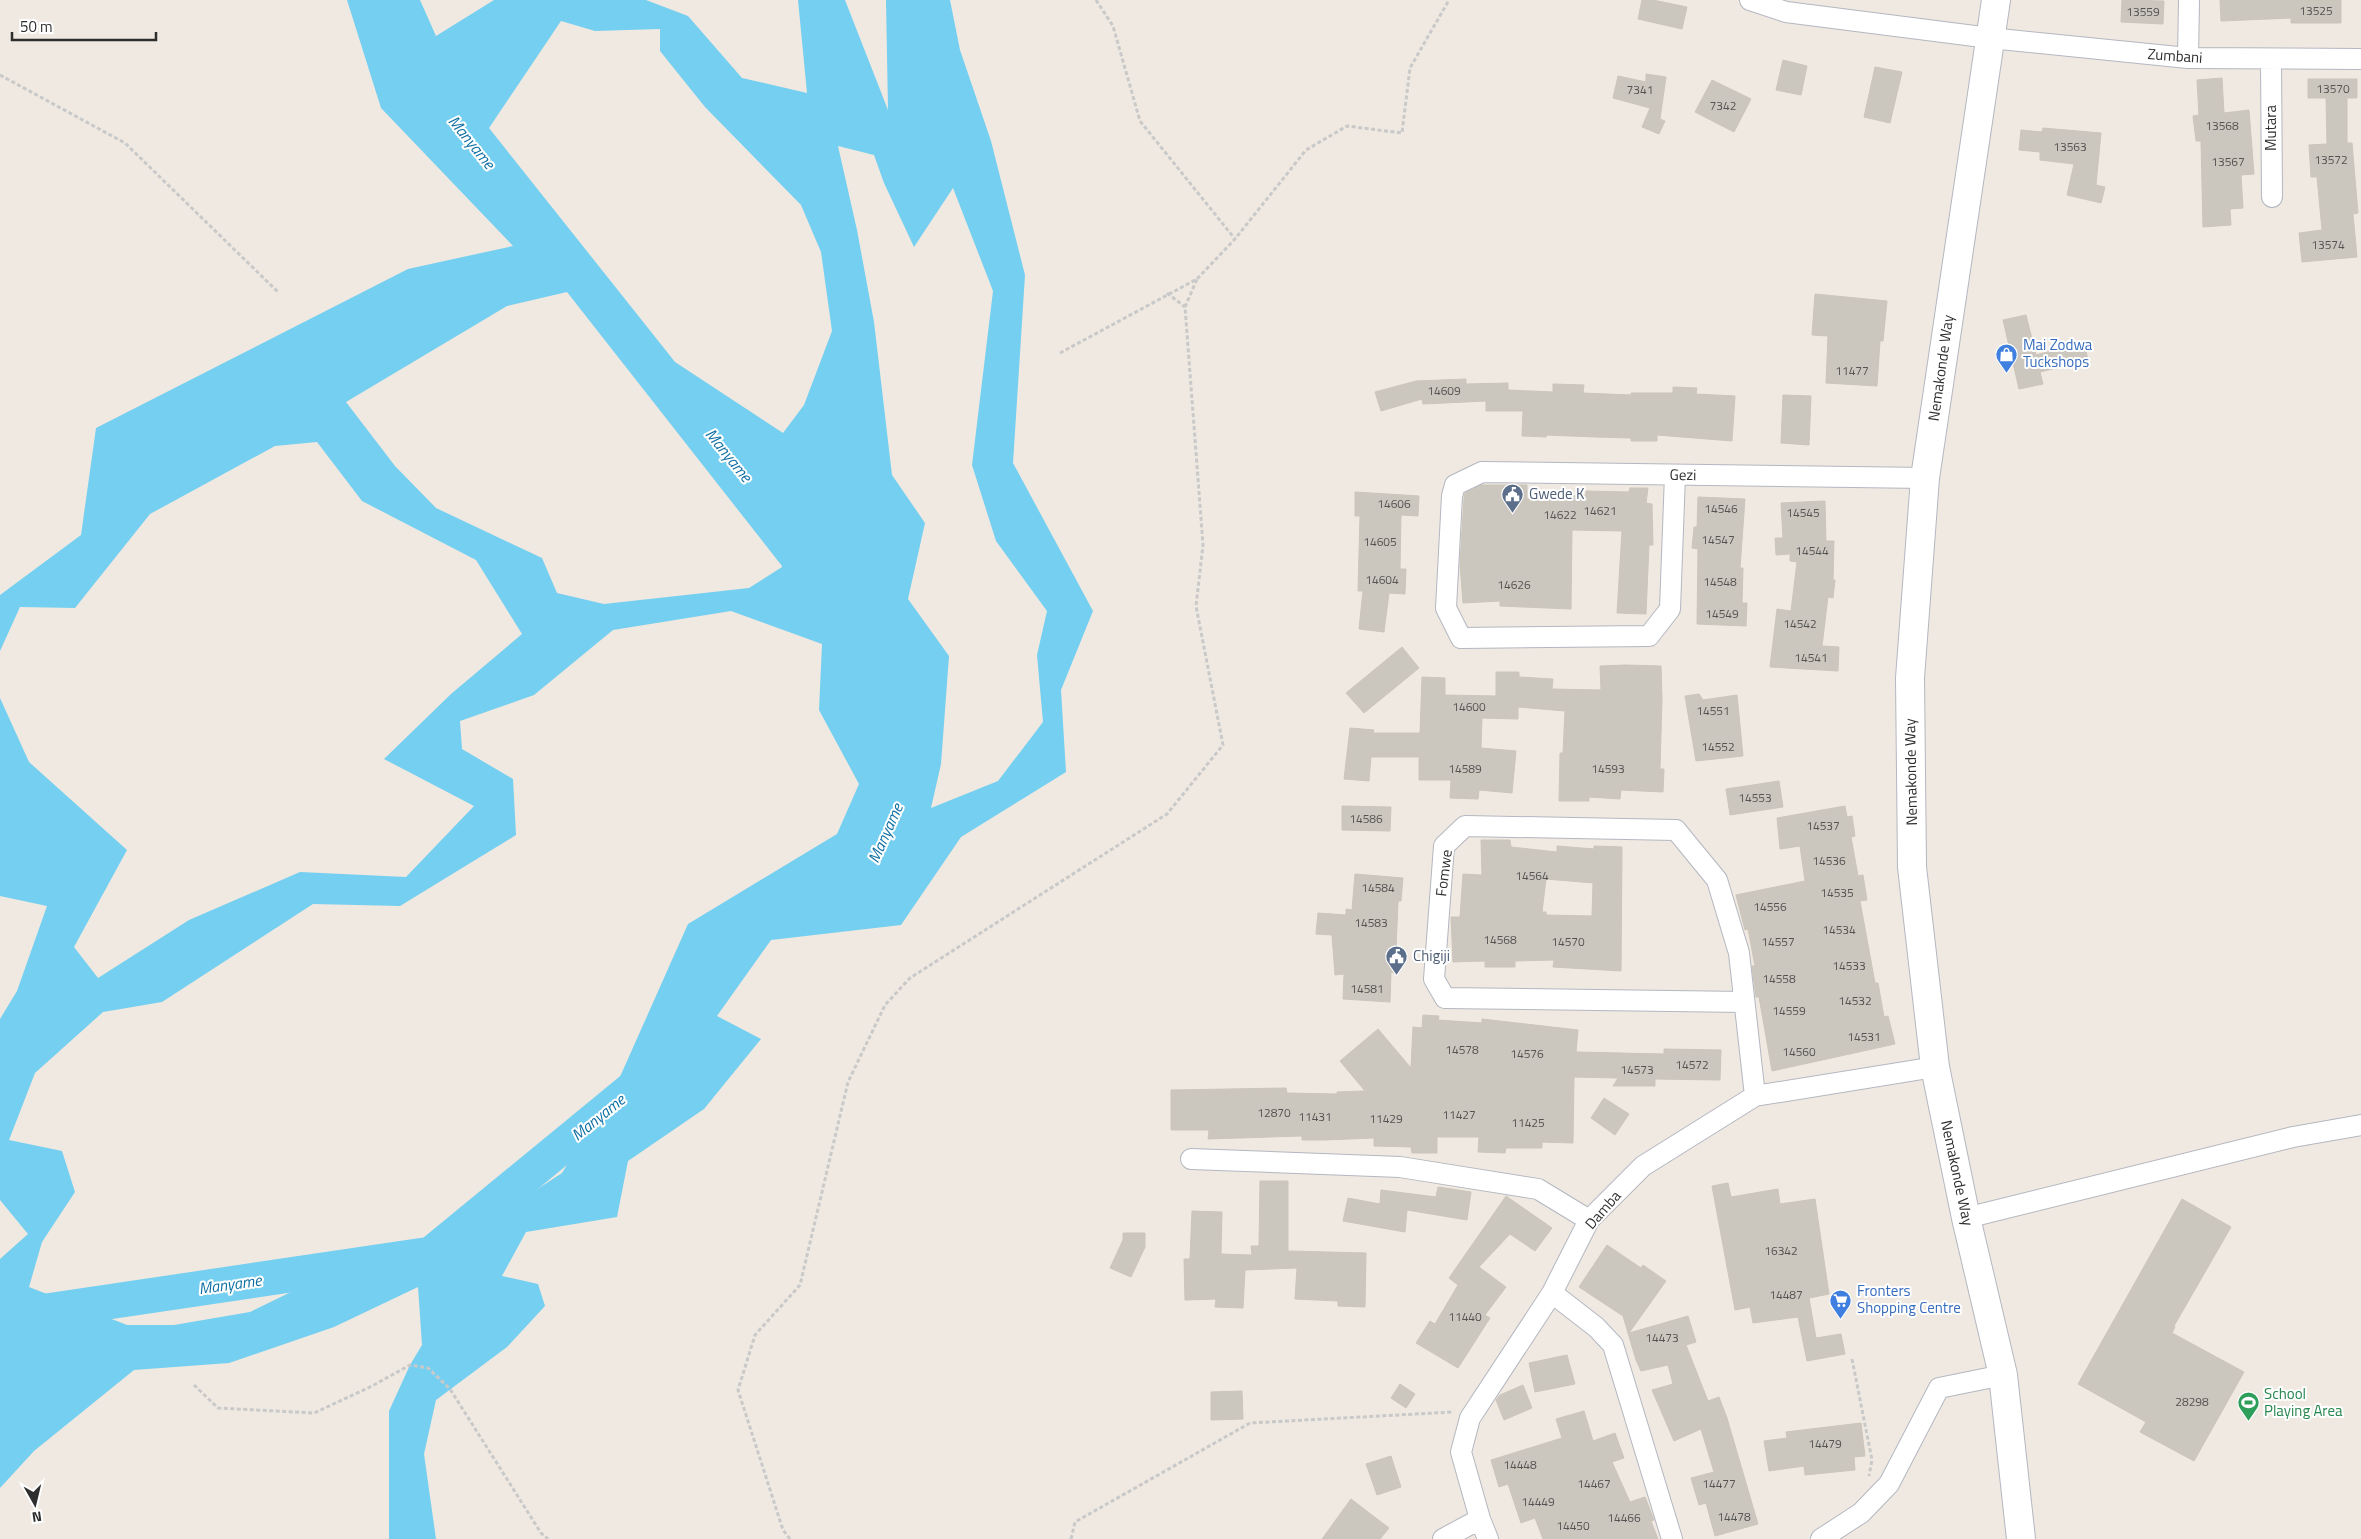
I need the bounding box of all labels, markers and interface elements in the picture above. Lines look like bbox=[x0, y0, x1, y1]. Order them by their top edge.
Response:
house number: 13525 bbox=[2299, 1, 2333, 20]
house number: 13559 bbox=[2126, 2, 2160, 21]
scale bar bbox=[12, 10, 156, 42]
text: 50 m bbox=[20, 15, 53, 38]
street label: Zumbani bbox=[2147, 42, 2203, 69]
house number: 13570 bbox=[2316, 79, 2350, 98]
house number: 7341 bbox=[1627, 80, 1653, 99]
house number: 7342 bbox=[1710, 96, 1736, 115]
street label: Mutara bbox=[2259, 104, 2282, 151]
water label: Manyame bbox=[443, 110, 502, 175]
house number: 13568 bbox=[2205, 116, 2239, 135]
house number: 13563 bbox=[2053, 137, 2087, 156]
house number: 13572 bbox=[2314, 150, 2348, 169]
house number: 13567 bbox=[2211, 152, 2245, 171]
house number: 13574 bbox=[2311, 235, 2345, 254]
street label: Nemakonde Way bbox=[1922, 313, 1959, 423]
place label: Mai Zodwa Tuckshops bbox=[2023, 333, 2093, 373]
shop icon: Mai Zodwa Tuckshops bbox=[1995, 342, 2019, 373]
house number: 11477 bbox=[1835, 361, 1869, 380]
house number: 14609 bbox=[1427, 381, 1461, 400]
water label: Manyame bbox=[700, 423, 759, 488]
street label: Gezi bbox=[1669, 463, 1697, 486]
public building icon: Gwede K bbox=[1501, 482, 1525, 513]
place label: Gwede K bbox=[1529, 482, 1585, 505]
house number: 14606 bbox=[1377, 494, 1411, 513]
house number: 14546 bbox=[1704, 499, 1738, 518]
house number: 14621 bbox=[1583, 501, 1617, 520]
house number: 14545 bbox=[1786, 503, 1820, 522]
house number: 14622 bbox=[1543, 505, 1577, 524]
house number: 14547 bbox=[1701, 530, 1735, 549]
house number: 14605 bbox=[1363, 532, 1397, 551]
house number: 14544 bbox=[1795, 541, 1829, 560]
house number: 14604 bbox=[1365, 570, 1399, 589]
house number: 14548 bbox=[1703, 572, 1737, 591]
house number: 14626 bbox=[1497, 575, 1531, 594]
house number: 14549 bbox=[1705, 604, 1739, 623]
house number: 14542 bbox=[1783, 614, 1817, 633]
house number: 14541 bbox=[1794, 648, 1828, 667]
house number: 14600 bbox=[1452, 697, 1486, 716]
house number: 14551 bbox=[1696, 701, 1730, 720]
street label: Nemakonde Way bbox=[1898, 718, 1923, 826]
house number: 14552 bbox=[1701, 737, 1735, 756]
house number: 14589 bbox=[1448, 759, 1482, 778]
house number: 14593 bbox=[1591, 759, 1625, 778]
house number: 14553 bbox=[1738, 788, 1772, 807]
water label: Manyame bbox=[861, 798, 909, 867]
house number: 14586 bbox=[1349, 809, 1383, 828]
house number: 14537 bbox=[1806, 816, 1840, 835]
street label: Fomwe bbox=[1429, 848, 1458, 898]
house number: 14536 bbox=[1812, 851, 1846, 870]
house number: 14564 bbox=[1515, 866, 1549, 885]
house number: 14584 bbox=[1361, 878, 1395, 897]
house number: 14535 bbox=[1820, 883, 1854, 902]
house number: 14556 bbox=[1753, 897, 1787, 916]
house number: 14583 bbox=[1354, 913, 1388, 932]
house number: 14534 bbox=[1822, 920, 1856, 939]
house number: 14568 bbox=[1483, 930, 1517, 949]
house number: 14570 bbox=[1551, 932, 1585, 951]
house number: 14557 bbox=[1761, 932, 1795, 951]
public building icon: Chigiji bbox=[1385, 944, 1409, 975]
place label: Chigiji bbox=[1413, 944, 1450, 967]
house number: 14533 bbox=[1832, 956, 1866, 975]
house number: 14558 bbox=[1762, 969, 1796, 988]
house number: 14581 bbox=[1350, 979, 1384, 998]
house number: 14532 bbox=[1838, 991, 1872, 1010]
house number: 14559 bbox=[1772, 1001, 1806, 1020]
house number: 14531 bbox=[1847, 1027, 1881, 1046]
house number: 14578 bbox=[1445, 1040, 1479, 1059]
house number: 14560 bbox=[1782, 1042, 1816, 1061]
house number: 14576 bbox=[1510, 1044, 1544, 1063]
house number: 14572 bbox=[1675, 1055, 1709, 1074]
house number: 14573 bbox=[1620, 1060, 1654, 1079]
water label: Manyame bbox=[566, 1087, 631, 1146]
house number: 12870 bbox=[1257, 1103, 1291, 1122]
house number: 11427 bbox=[1442, 1105, 1476, 1124]
house number: 11431 bbox=[1298, 1107, 1332, 1126]
house number: 11429 bbox=[1369, 1109, 1403, 1128]
house number: 11425 bbox=[1511, 1113, 1545, 1132]
street label: Nemakonde Way bbox=[1935, 1118, 1980, 1228]
street label: Damba bbox=[1579, 1185, 1626, 1234]
house number: 16342 bbox=[1764, 1241, 1798, 1260]
water label: Manyame bbox=[197, 1268, 264, 1300]
place label: Fronters Shopping Centre bbox=[1857, 1279, 1961, 1319]
house number: 14487 bbox=[1769, 1285, 1803, 1304]
supermarket icon: Fronters Shopping Centre bbox=[1829, 1288, 1853, 1319]
house number: 11440 bbox=[1448, 1307, 1482, 1326]
house number: 14473 bbox=[1645, 1328, 1679, 1347]
place label: School Playing Area bbox=[2264, 1382, 2343, 1422]
sports icon: School Playing Area bbox=[2236, 1391, 2260, 1422]
house number: 28298 bbox=[2175, 1392, 2209, 1411]
house number: 14479 bbox=[1808, 1434, 1842, 1453]
house number: 14448 bbox=[1503, 1455, 1537, 1474]
house number: 14467 bbox=[1577, 1474, 1611, 1493]
house number: 14477 bbox=[1702, 1474, 1736, 1493]
north arrow bbox=[10, 1479, 60, 1529]
house number: 14449 bbox=[1521, 1492, 1555, 1511]
text: N bbox=[31, 1506, 43, 1528]
house number: 14478 bbox=[1717, 1507, 1751, 1526]
house number: 14466 bbox=[1607, 1508, 1641, 1527]
house number: 14450 bbox=[1556, 1516, 1590, 1535]

